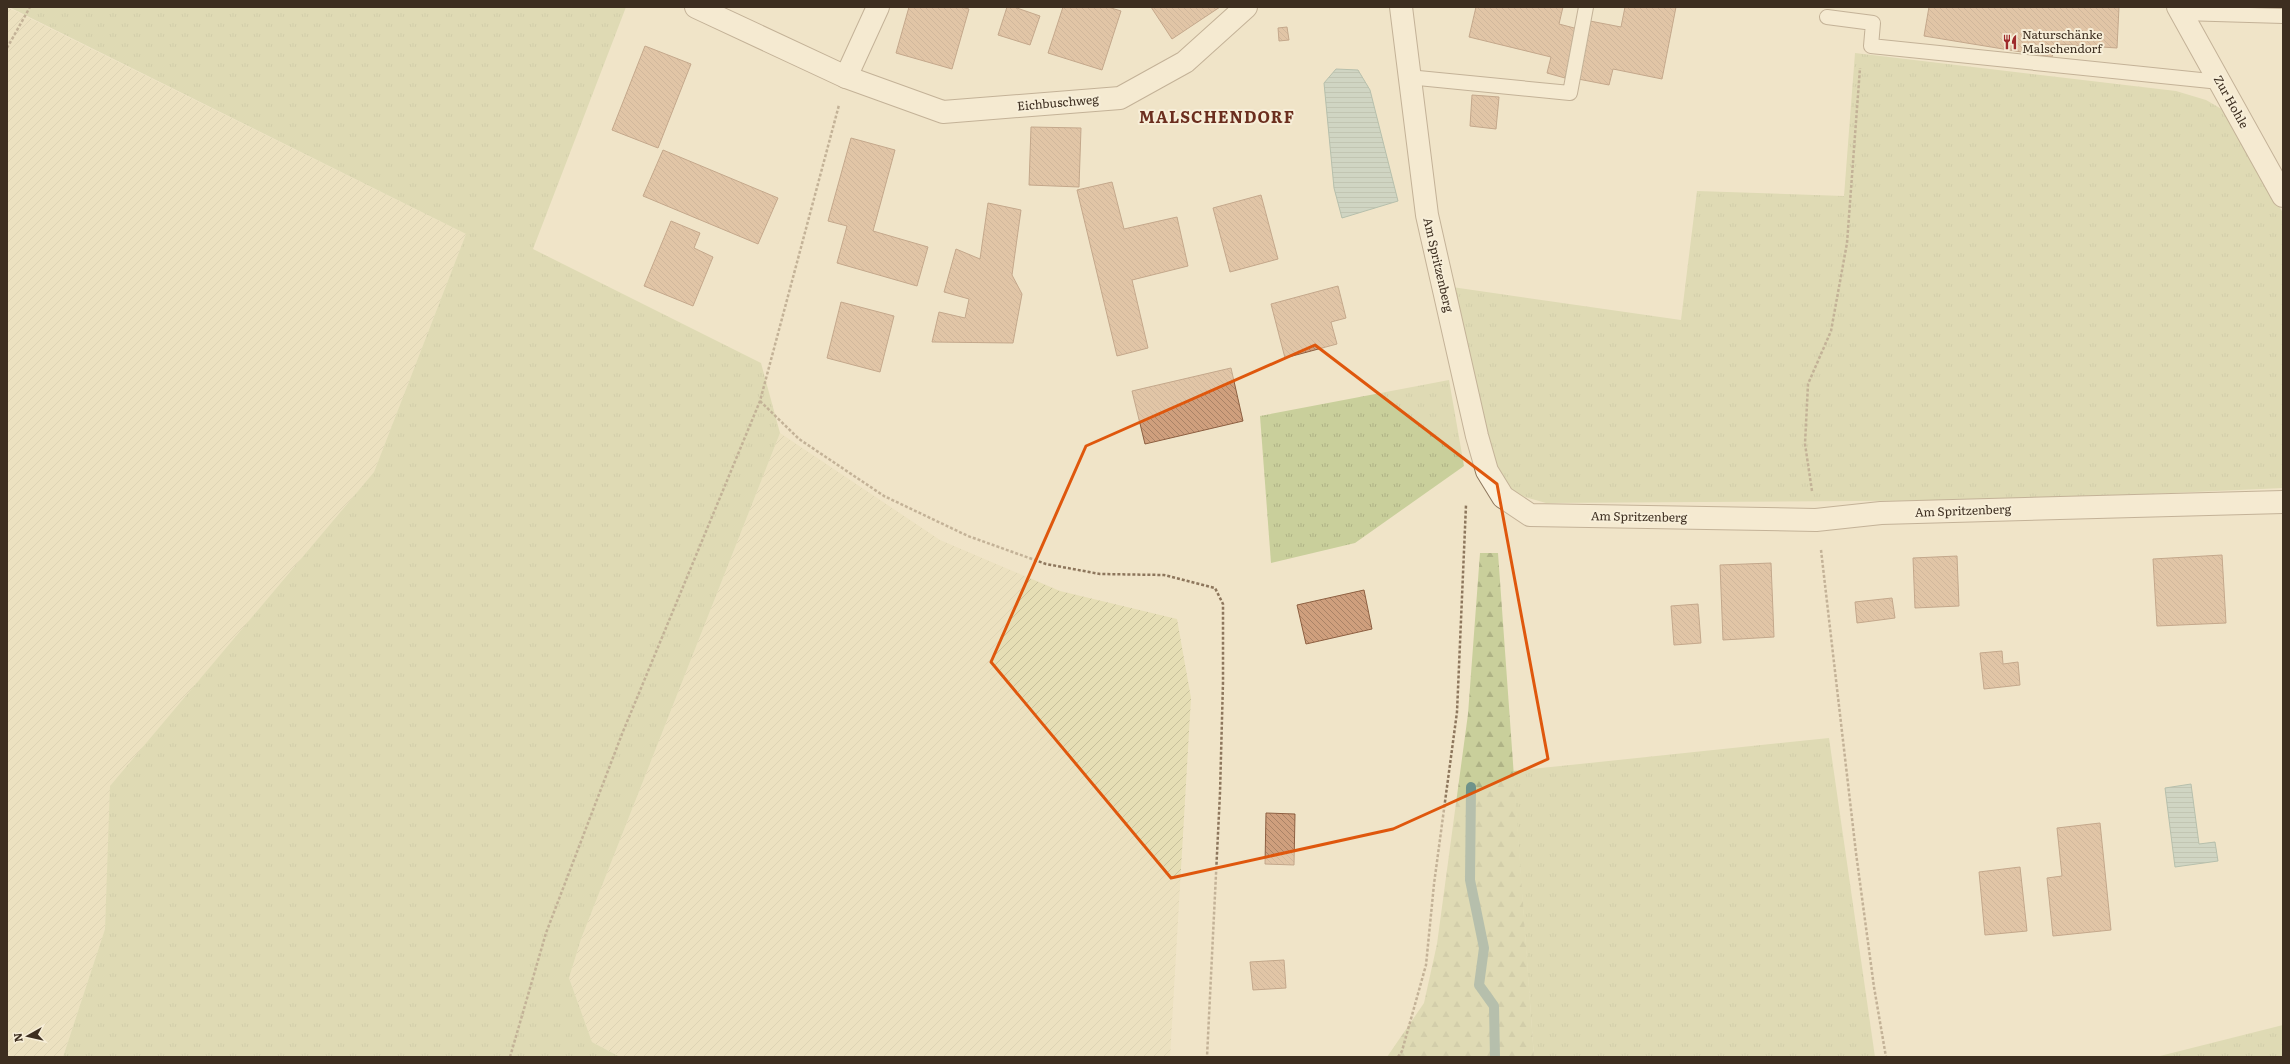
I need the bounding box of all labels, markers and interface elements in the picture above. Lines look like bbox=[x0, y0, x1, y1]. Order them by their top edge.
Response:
place label: Naturschänke Malschendorf bbox=[2022, 25, 2103, 57]
restaurant icon: Naturschänke Malschendorf bbox=[2001, 33, 2019, 51]
street label: Zur Hohle bbox=[2210, 72, 2254, 131]
street label: Eichbuschweg bbox=[1016, 89, 1100, 115]
district label: MALSCHENDORF bbox=[1139, 104, 1295, 128]
street label: Am Spritzenberg bbox=[1419, 216, 1459, 314]
street label: Am Spritzenberg bbox=[1914, 499, 2012, 521]
street label: Am Spritzenberg bbox=[1591, 506, 1688, 526]
north arrow bbox=[8, 1016, 48, 1056]
text: N bbox=[9, 1032, 26, 1043]

